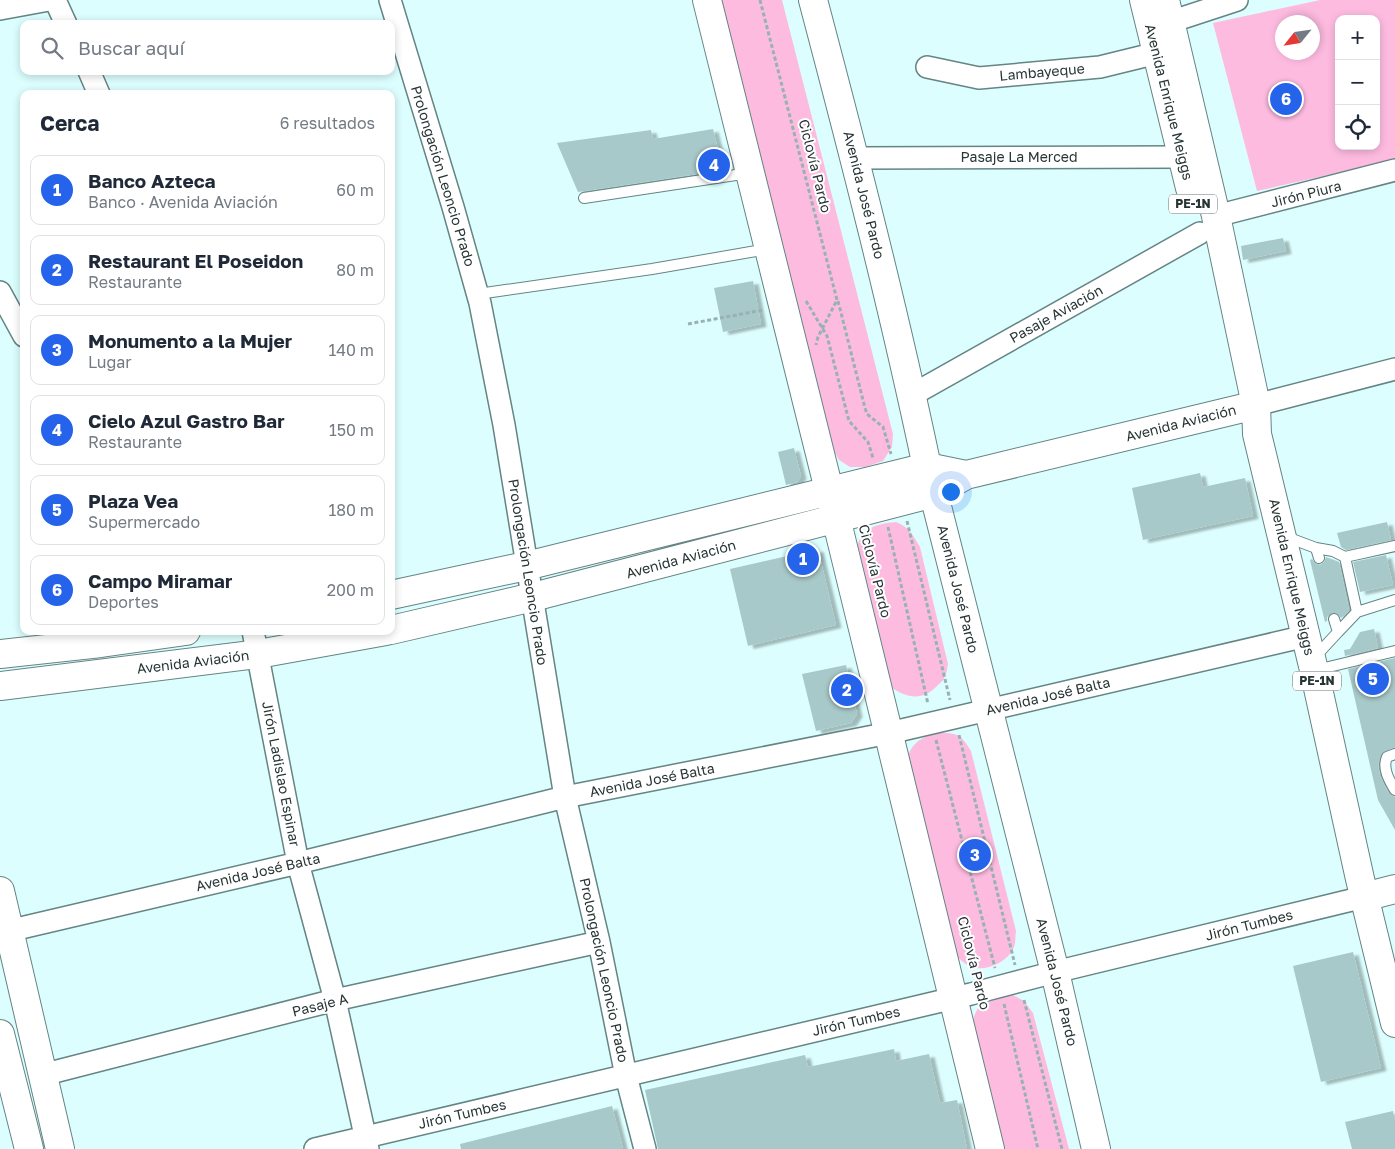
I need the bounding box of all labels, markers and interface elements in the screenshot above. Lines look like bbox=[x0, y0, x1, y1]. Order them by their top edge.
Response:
north arrow bbox=[1275, 15, 1320, 60]
map controls bbox=[1335, 15, 1380, 150]
button: + bbox=[1335, 15, 1380, 60]
search box bbox=[20, 20, 395, 75]
street label: Avenida Enrique Meiggs bbox=[1142, 22, 1197, 182]
icon: search bbox=[38, 34, 66, 62]
text: Buscar aquí bbox=[78, 36, 185, 59]
street label: Lambayeque bbox=[999, 59, 1085, 84]
button: − bbox=[1335, 60, 1380, 105]
pin: 6 bbox=[1270, 80, 1302, 118]
street label: Prolongación Leoncio Prado bbox=[408, 83, 479, 268]
button: locate bbox=[1335, 105, 1380, 150]
text: Cerca bbox=[40, 110, 99, 136]
text: 6 resultados bbox=[280, 113, 375, 133]
street label: Ciclovía Pardo bbox=[796, 117, 835, 214]
street label: Avenida José Pardo bbox=[840, 129, 889, 261]
pin: 4 bbox=[698, 146, 730, 184]
street label: Pasaje La Merced bbox=[960, 148, 1078, 165]
text: Banco Azteca bbox=[88, 169, 216, 192]
street label: Jirón Piura bbox=[1269, 177, 1343, 210]
text: 1 bbox=[53, 180, 61, 200]
text: 60 m bbox=[336, 180, 374, 200]
text: Banco · Avenida Aviación bbox=[88, 192, 278, 212]
road number: PE-1N bbox=[1169, 194, 1217, 213]
text: Restaurant El Poseidon bbox=[88, 249, 303, 272]
text: 2 bbox=[52, 260, 62, 280]
text: 80 m bbox=[336, 260, 374, 280]
text: Restaurante bbox=[88, 272, 182, 292]
street label: Pasaje Aviación bbox=[1006, 281, 1105, 346]
text: Monumento a la Mujer bbox=[88, 329, 292, 352]
text: 3 bbox=[52, 340, 62, 360]
text: 140 m bbox=[328, 340, 374, 360]
text: Lugar bbox=[88, 352, 132, 372]
street label: Avenida Aviación bbox=[1124, 401, 1238, 444]
text: Cielo Azul Gastro Bar bbox=[88, 409, 285, 432]
text: 4 bbox=[52, 420, 62, 440]
text: 150 m bbox=[329, 420, 374, 440]
text: Restaurante bbox=[88, 432, 182, 452]
street label: Prolongación Leoncio Prado bbox=[505, 478, 552, 666]
your location bbox=[938, 479, 964, 505]
text: Plaza Vea bbox=[88, 489, 178, 512]
street label: Avenida Enrique Meiggs bbox=[1266, 497, 1319, 657]
text: 5 bbox=[52, 500, 62, 520]
text: 180 m bbox=[328, 500, 374, 520]
text: Supermercado bbox=[88, 512, 200, 532]
street label: Ciclovía Pardo bbox=[856, 522, 895, 619]
street label: Avenida José Pardo bbox=[934, 523, 983, 655]
street label: Avenida Aviación bbox=[624, 536, 738, 581]
pin: 1 bbox=[787, 540, 819, 578]
text: Campo Miramar bbox=[88, 569, 232, 592]
text: 6 bbox=[52, 580, 62, 600]
text: 200 m bbox=[327, 580, 374, 600]
text: Deportes bbox=[88, 592, 159, 612]
street label: Avenida Aviación bbox=[136, 646, 250, 677]
pin: 5 bbox=[1357, 660, 1389, 698]
pin: 2 bbox=[831, 671, 863, 709]
road number: PE-1N bbox=[1293, 671, 1341, 690]
street label: Avenida José Balta bbox=[984, 673, 1112, 718]
street label: Jirón Ladislao Espinar bbox=[259, 700, 304, 849]
street label: Avenida José Balta bbox=[588, 759, 716, 800]
pin: 3 bbox=[959, 836, 991, 874]
street label: Avenida José Balta bbox=[194, 849, 322, 894]
street label: Prolongación Leoncio Prado bbox=[577, 876, 632, 1064]
street label: Jirón Tumbes bbox=[1203, 905, 1295, 944]
street label: Ciclovía Pardo bbox=[955, 914, 994, 1011]
street label: Avenida José Pardo bbox=[1033, 916, 1082, 1048]
street label: Pasaje A bbox=[290, 989, 350, 1020]
street label: Jirón Tumbes bbox=[810, 1002, 902, 1039]
street label: Jirón Tumbes bbox=[416, 1095, 508, 1132]

